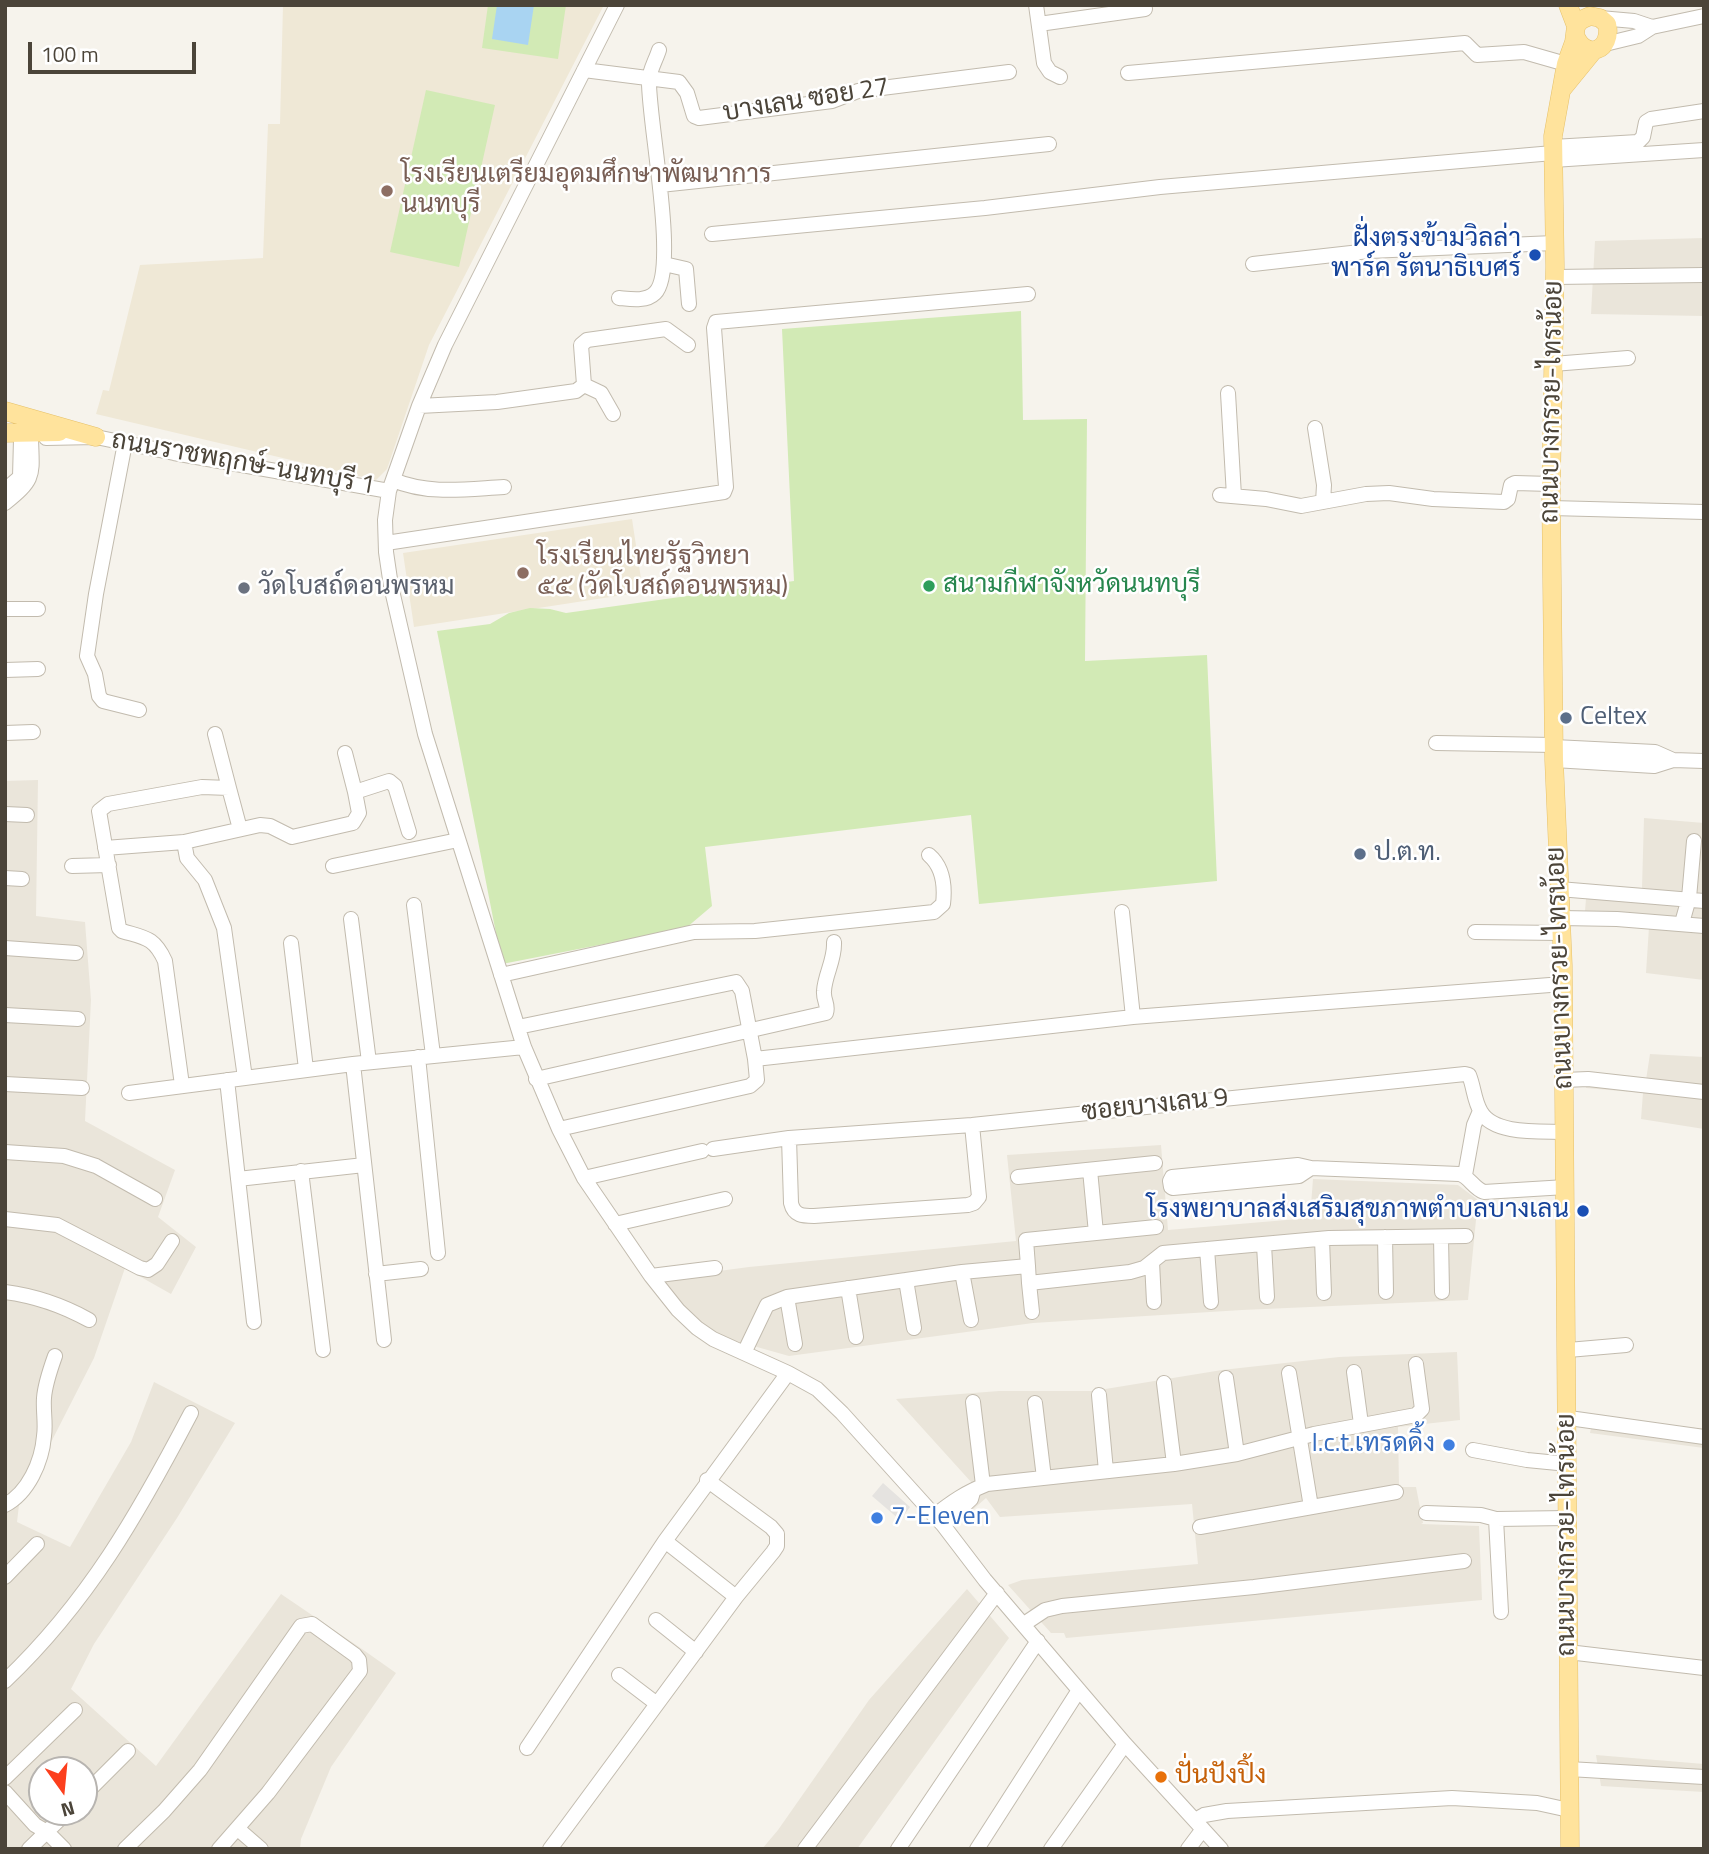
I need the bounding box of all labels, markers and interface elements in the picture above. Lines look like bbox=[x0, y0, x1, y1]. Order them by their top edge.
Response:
scale bar bbox=[32, 28, 200, 72]
text: 100 m bbox=[41, 38, 98, 70]
street label: บางเลน ซอย 27 bbox=[721, 72, 891, 130]
place label: โรงเรียนเตรียมอุดมศึกษาพัฒนาการ นนทบุรี bbox=[401, 160, 772, 222]
marker: โรงเรียนเตรียมอุดมศึกษาพัฒนาการ นนทบุรี bbox=[379, 183, 395, 199]
place label: ฝั่งตรงข้ามวิลล่า พาร์ค รัตนาธิเบศร์ bbox=[1331, 224, 1521, 286]
marker: ฝั่งตรงข้ามวิลล่า พาร์ค รัตนาธิเบศร์ bbox=[1527, 247, 1543, 263]
street label: ถนนบางกรวย-ไทรน้อย bbox=[1535, 280, 1571, 524]
street label: ถนนราชพฤกษ์-นนทบุรี 1 bbox=[109, 425, 377, 503]
place label: โรงเรียนไทยรัฐวิทยา ๕๕ (วัดโบสถ์ดอนพรหม) bbox=[537, 542, 788, 604]
marker: โรงเรียนไทยรัฐวิทยา ๕๕ (วัดโบสถ์ดอนพรหม) bbox=[515, 565, 531, 581]
place label: สนามกีฬาจังหวัดนนทบุรี bbox=[943, 570, 1201, 602]
place label: วัดโบสถ์ดอนพรหม bbox=[258, 572, 455, 604]
marker: สนามกีฬาจังหวัดนนทบุรี bbox=[921, 578, 937, 594]
marker: วัดโบสถ์ดอนพรหม bbox=[236, 580, 252, 596]
place label: Celtex bbox=[1580, 702, 1647, 734]
marker: Celtex bbox=[1558, 710, 1574, 726]
place label: ป.ต.ท. bbox=[1374, 838, 1441, 870]
marker: ป.ต.ท. bbox=[1352, 846, 1368, 862]
street label: ถนนบางกรวย-ไทรน้อย bbox=[1541, 846, 1581, 1090]
street label: ซอยบางเลน 9 bbox=[1080, 1083, 1230, 1129]
place label: โรงพยาบาลส่งเสริมสุขภาพตำบลบางเลน bbox=[1147, 1195, 1569, 1227]
marker: โรงพยาบาลส่งเสริมสุขภาพตำบลบางเลน bbox=[1575, 1203, 1591, 1219]
street label: ถนนบางกรวย-ไทรน้อย bbox=[1552, 1413, 1584, 1657]
place label: I.c.t.เทรดดิ้ง bbox=[1311, 1429, 1435, 1461]
marker: I.c.t.เทรดดิ้ง bbox=[1441, 1437, 1457, 1453]
place label: 7-Eleven bbox=[891, 1502, 990, 1534]
marker: 7-Eleven bbox=[869, 1510, 885, 1526]
north arrow bbox=[28, 1756, 98, 1826]
place label: ปั่นปังปิ้ง bbox=[1175, 1761, 1266, 1793]
marker: ปั่นปังปิ้ง bbox=[1153, 1769, 1169, 1785]
text: N bbox=[58, 1794, 78, 1826]

